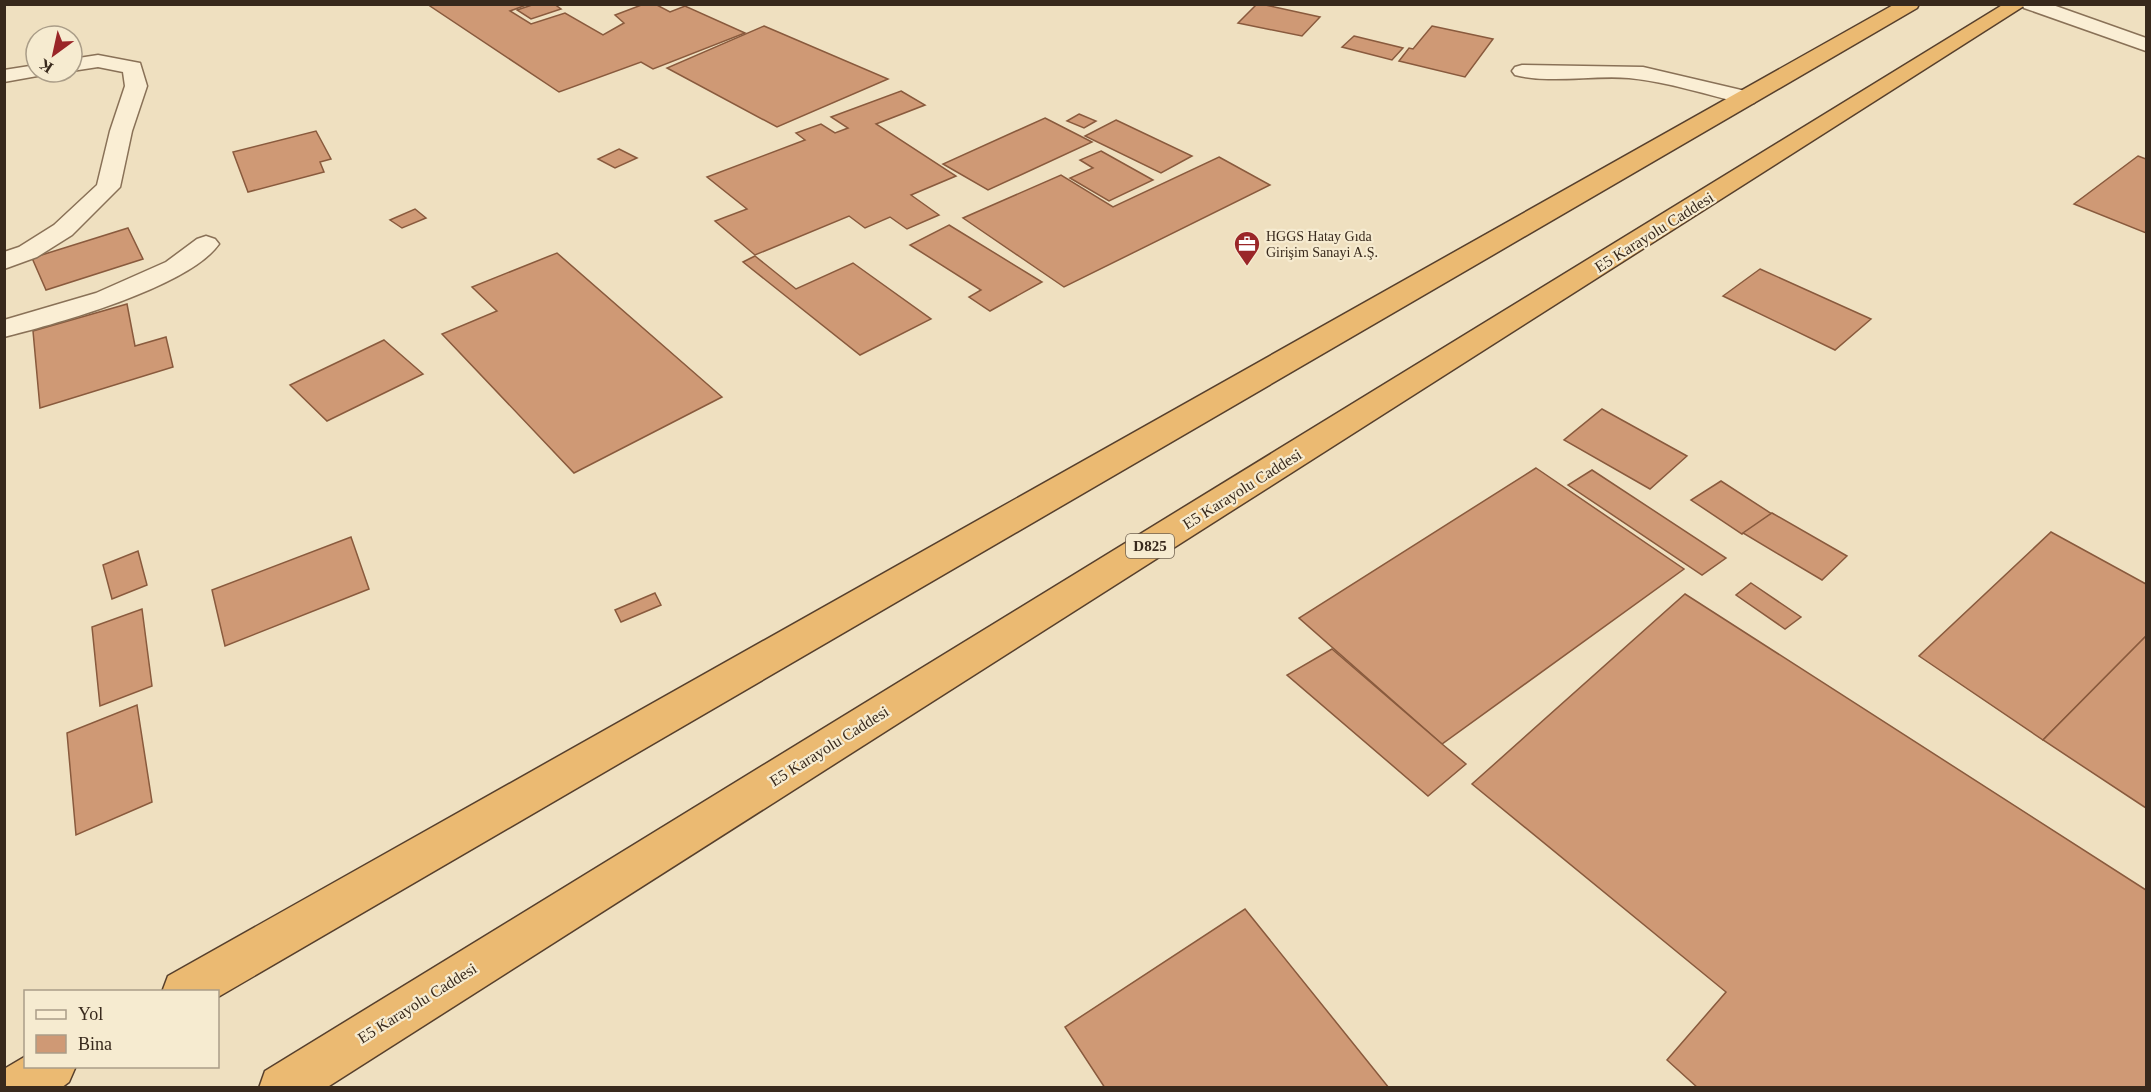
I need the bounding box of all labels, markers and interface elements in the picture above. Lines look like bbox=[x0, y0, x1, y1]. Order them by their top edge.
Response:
north arrow bbox=[24, 24, 84, 84]
text: K bbox=[36, 55, 56, 77]
street label: E5 Karayolu Caddesi bbox=[1591, 188, 1718, 276]
office icon: HGGS Hatay Gıda Girişim Sanayi A.Ş. bbox=[1232, 229, 1262, 267]
place label: HGGS Hatay Gıda Girişim Sanayi A.Ş. bbox=[1266, 229, 1378, 260]
street label: E5 Karayolu Caddesi bbox=[1179, 445, 1306, 533]
road number: D825 bbox=[1126, 534, 1174, 558]
street label: E5 Karayolu Caddesi bbox=[766, 702, 893, 790]
street label: E5 Karayolu Caddesi bbox=[354, 959, 481, 1047]
legend bbox=[24, 990, 219, 1068]
text: Yol bbox=[78, 1004, 103, 1024]
text: Bina bbox=[78, 1034, 112, 1054]

